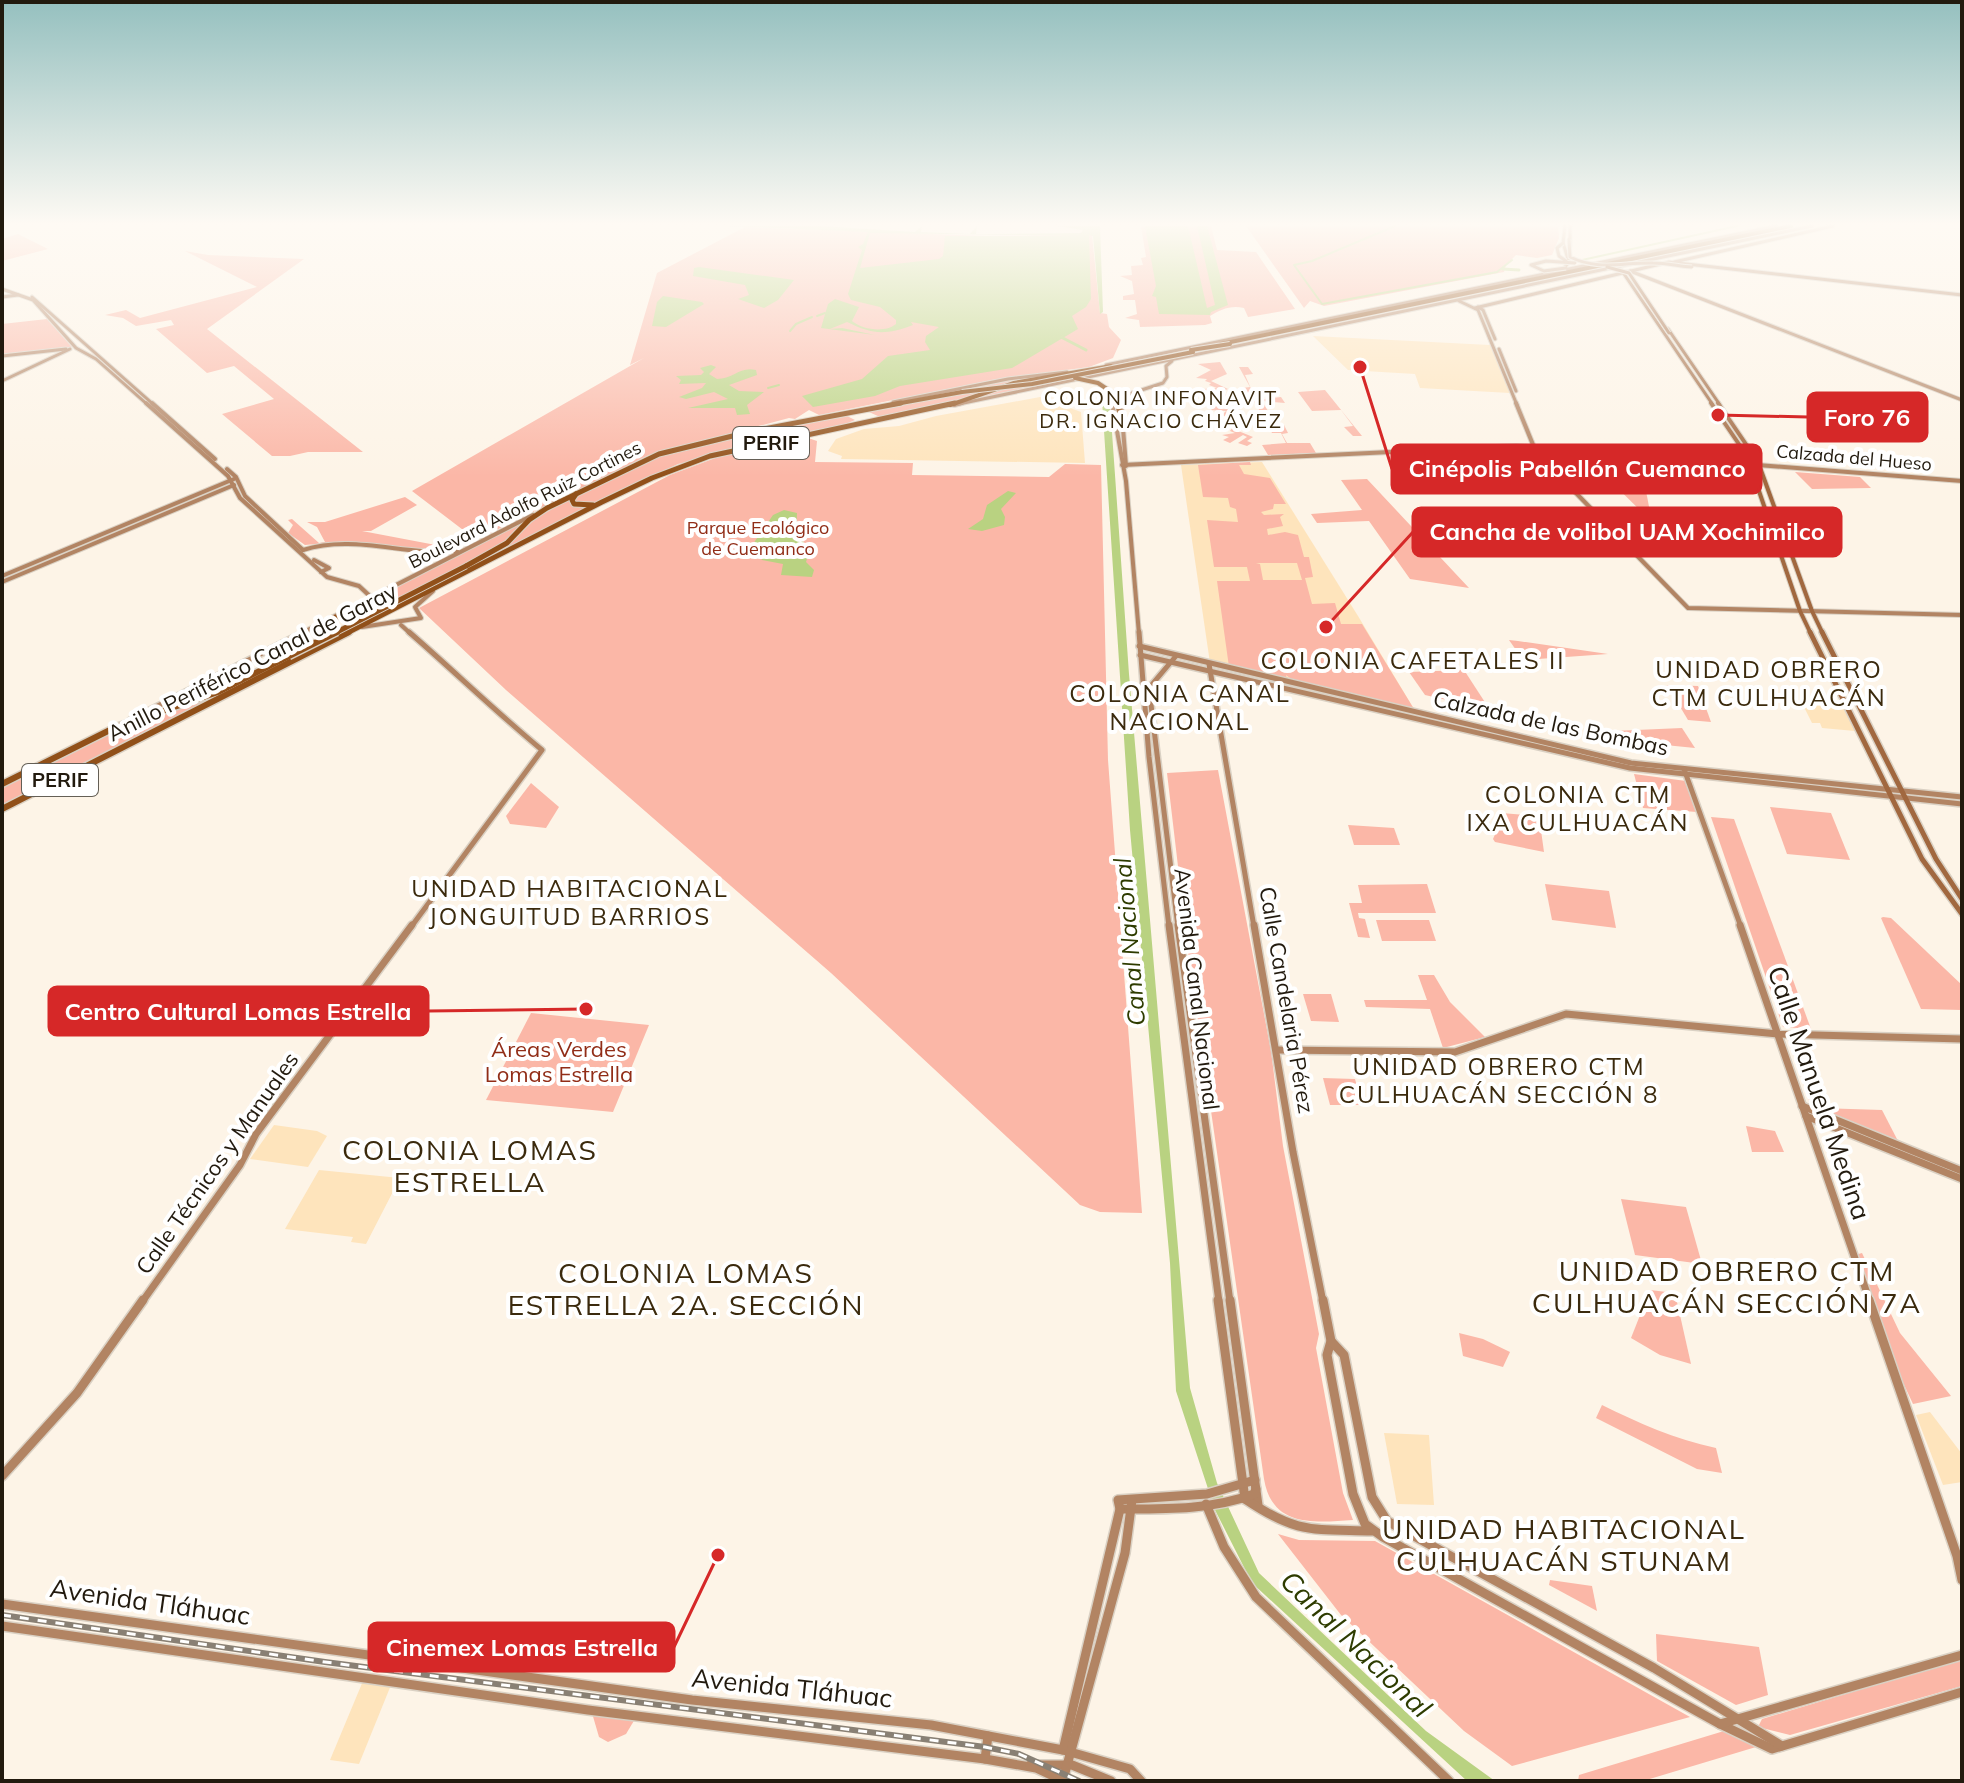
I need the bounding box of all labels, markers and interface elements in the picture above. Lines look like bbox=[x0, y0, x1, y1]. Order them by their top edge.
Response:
district label: COLONIA INFONAVIT DR. IGNACIO CHÁVEZ bbox=[1039, 385, 1283, 433]
callout: Foro 76 bbox=[1808, 393, 1927, 441]
text: Foro 76 bbox=[1824, 402, 1910, 432]
road number: PERIF bbox=[733, 427, 809, 459]
street label: Boulevard Adolfo Ruiz Cortines bbox=[404, 436, 645, 573]
street label: Calzada del Hueso bbox=[1775, 439, 1933, 476]
callout: Cinépolis Pabellón Cuemanco bbox=[1392, 445, 1761, 493]
text: Cinépolis Pabellón Cuemanco bbox=[1408, 453, 1746, 483]
callout: Cancha de volibol UAM Xochimilco bbox=[1413, 508, 1841, 556]
park label: Parque Ecológico de Cuemanco bbox=[687, 516, 829, 560]
text: Cancha de volibol UAM Xochimilco bbox=[1429, 516, 1825, 546]
street label: Anillo Periférico Canal de Garay bbox=[103, 576, 402, 747]
district label: COLONIA CAFETALES II bbox=[1260, 645, 1566, 675]
district label: UNIDAD OBRERO CTM CULHUACÁN bbox=[1651, 654, 1887, 712]
district label: COLONIA CANAL NACIONAL bbox=[1069, 678, 1291, 736]
street label: Calzada de las Bombas bbox=[1431, 684, 1671, 762]
road number: PERIF bbox=[22, 764, 98, 796]
district label: COLONIA CTM IXA CULHUACÁN bbox=[1466, 779, 1690, 837]
water label: Canal Nacional bbox=[1107, 856, 1151, 1027]
street label: Avenida Canal Nacional bbox=[1168, 866, 1226, 1112]
district label: UNIDAD HABITACIONAL JONGUITUD BARRIOS bbox=[411, 873, 729, 931]
street label: Calle Candelaria Pérez bbox=[1253, 885, 1321, 1115]
street label: Calle Manuela Medina bbox=[1761, 962, 1878, 1224]
callout: Centro Cultural Lomas Estrella bbox=[49, 987, 428, 1035]
text: Centro Cultural Lomas Estrella bbox=[64, 996, 412, 1026]
park label: Áreas Verdes Lomas Estrella bbox=[485, 1035, 633, 1088]
street label: Calle Técnicos y Manuales bbox=[130, 1046, 304, 1280]
district label: UNIDAD OBRERO CTM CULHUACÁN SECCIÓN 8 bbox=[1339, 1051, 1659, 1109]
district label: COLONIA LOMAS ESTRELLA bbox=[342, 1132, 598, 1199]
district label: UNIDAD OBRERO CTM CULHUACÁN SECCIÓN 7A bbox=[1532, 1253, 1922, 1320]
district label: COLONIA LOMAS ESTRELLA 2A. SECCIÓN bbox=[508, 1255, 864, 1322]
district label: UNIDAD HABITACIONAL CULHUACÁN STUNAM bbox=[1382, 1511, 1746, 1578]
water label: Canal Nacional bbox=[1273, 1563, 1440, 1725]
street label: Avenida Tláhuac bbox=[48, 1571, 252, 1632]
callout: Cinemex Lomas Estrella bbox=[369, 1623, 674, 1671]
text: Cinemex Lomas Estrella bbox=[386, 1632, 658, 1662]
street label: Avenida Tláhuac bbox=[690, 1661, 894, 1714]

